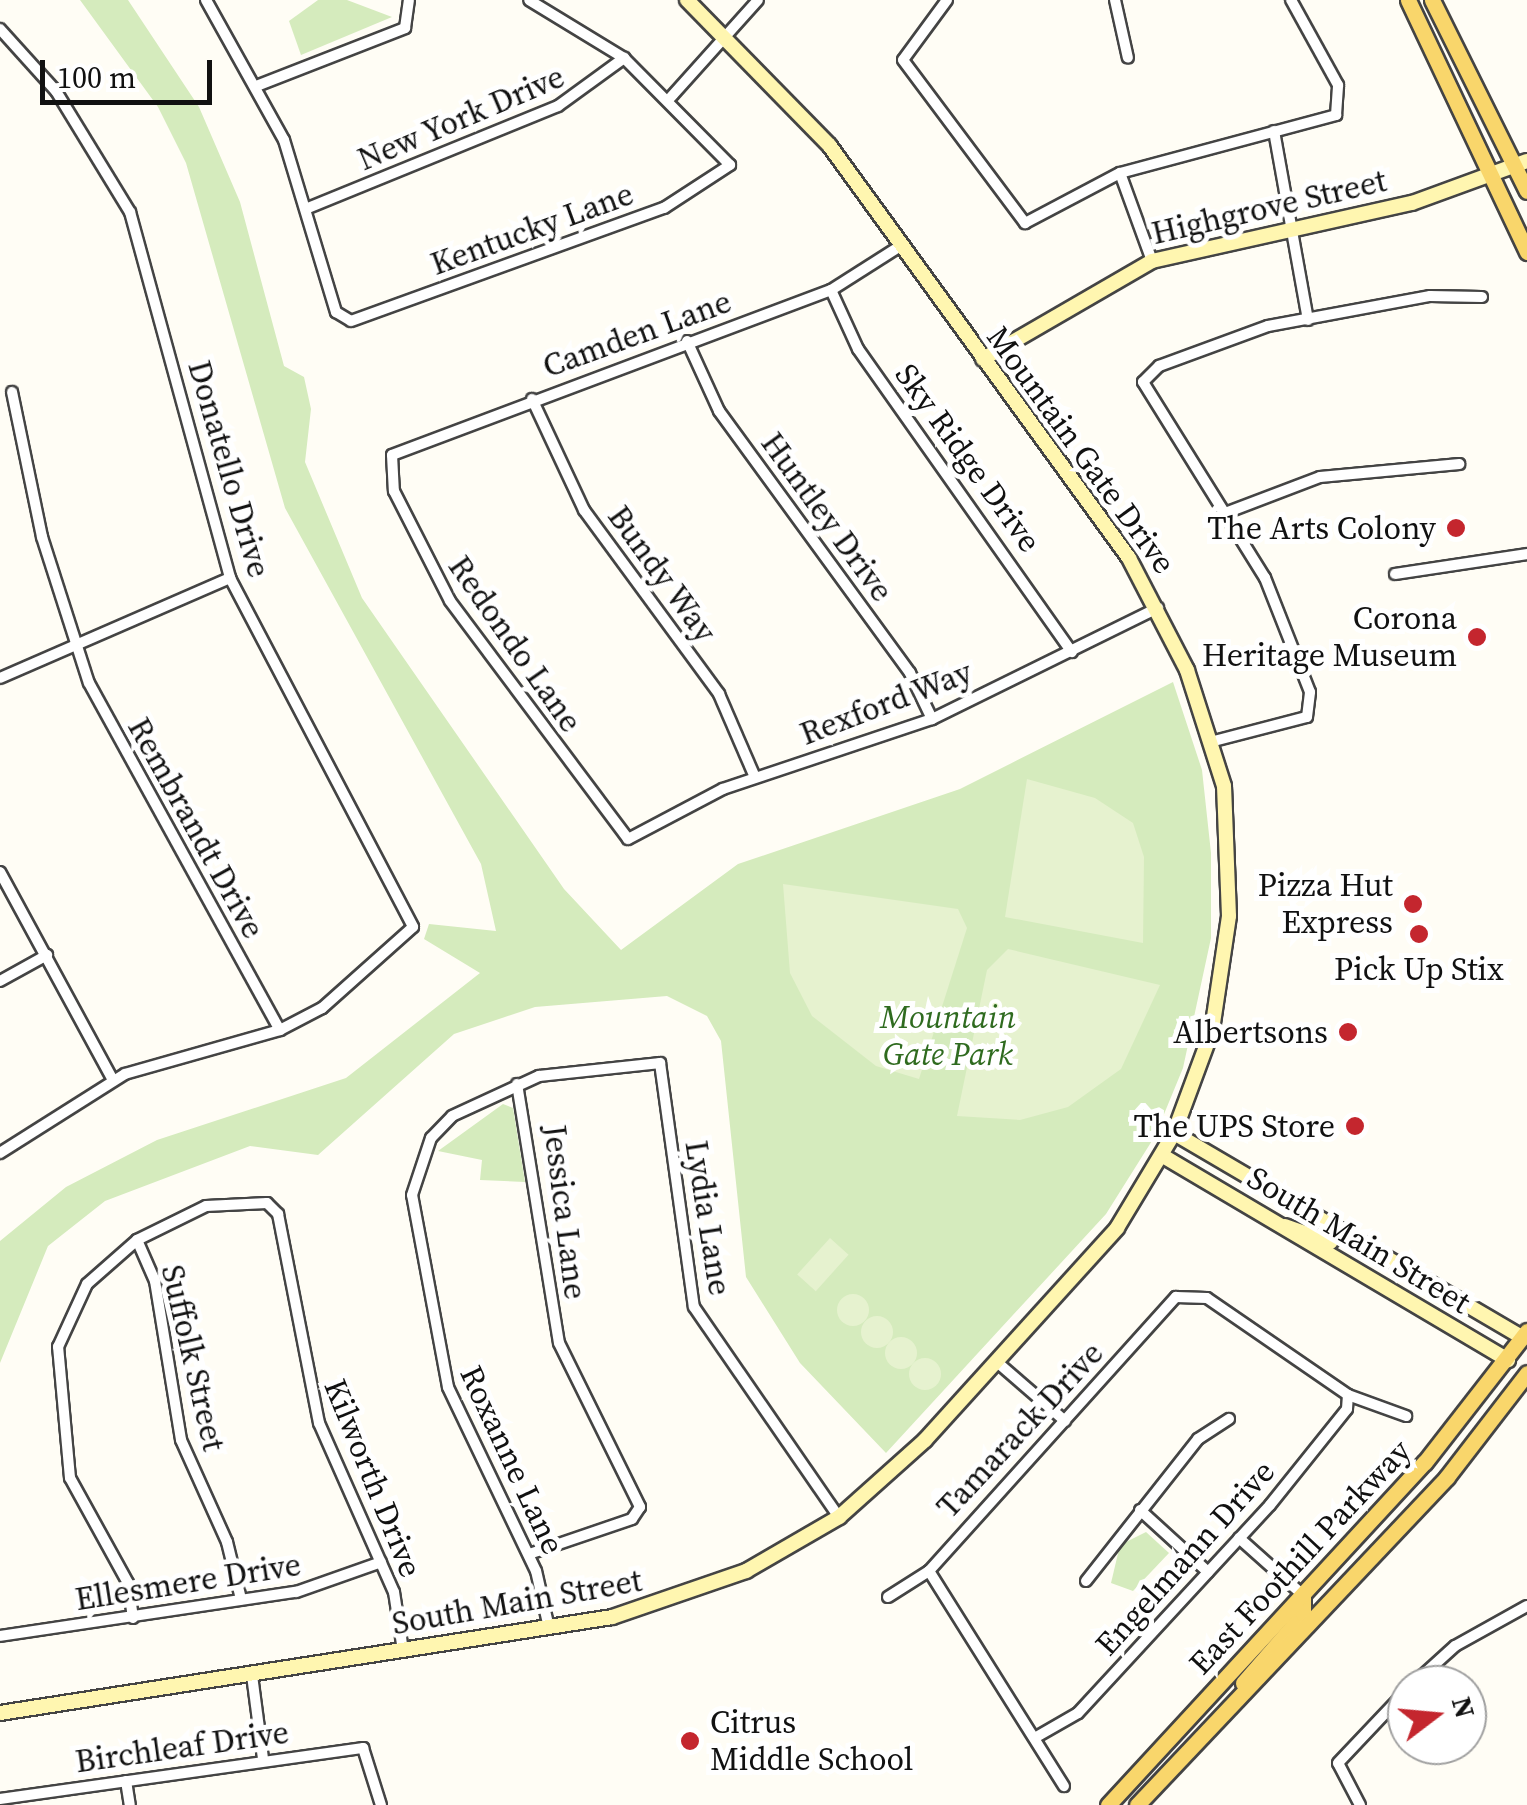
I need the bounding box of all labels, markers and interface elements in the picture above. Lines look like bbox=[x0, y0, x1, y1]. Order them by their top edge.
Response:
scale bar bbox=[45, 40, 218, 102]
text: 100 m bbox=[57, 57, 136, 98]
street label: New York Drive bbox=[352, 57, 570, 179]
street label: Highgrove Street bbox=[1148, 161, 1390, 253]
street label: Kentucky Lane bbox=[426, 175, 638, 283]
street label: Camden Lane bbox=[538, 282, 736, 386]
street label: Mountain Gate Drive bbox=[979, 319, 1183, 581]
street label: Donatello Drive bbox=[180, 356, 278, 582]
street label: Sky Ridge Drive bbox=[887, 357, 1049, 559]
street label: Huntley Drive bbox=[753, 425, 901, 609]
street label: Bundy Way bbox=[599, 498, 725, 650]
place label: The Arts Colony bbox=[1207, 509, 1436, 547]
marker: The Arts Colony bbox=[1445, 517, 1467, 539]
street label: Redondo Lane bbox=[440, 549, 590, 739]
place label: Corona Heritage Museum bbox=[1202, 600, 1457, 675]
marker: Corona Heritage Museum bbox=[1466, 626, 1488, 648]
street label: Rexford Way bbox=[794, 653, 978, 753]
street label: Rembrandt Drive bbox=[120, 711, 272, 945]
place label: Pizza Hut Express bbox=[1258, 867, 1393, 942]
marker: Pizza Hut Express bbox=[1402, 893, 1424, 915]
marker: Pick Up Stix bbox=[1408, 923, 1430, 945]
place label: Pick Up Stix bbox=[1334, 950, 1504, 988]
park label: Mountain Gate Park bbox=[880, 999, 1016, 1074]
place label: Albertsons bbox=[1173, 1013, 1328, 1051]
marker: Albertsons bbox=[1337, 1021, 1359, 1043]
place label: The UPS Store bbox=[1133, 1107, 1335, 1145]
marker: The UPS Store bbox=[1344, 1115, 1366, 1137]
street label: Jessica Lane bbox=[535, 1123, 595, 1301]
street label: Lydia Lane bbox=[677, 1138, 739, 1298]
street label: South Main Street bbox=[1241, 1158, 1477, 1322]
street label: Suffolk Street bbox=[153, 1261, 233, 1455]
street label: Tamarack Drive bbox=[929, 1334, 1111, 1526]
street label: Roxanne Lane bbox=[452, 1360, 572, 1560]
street label: Kilworth Drive bbox=[316, 1374, 430, 1582]
street label: East Foothill Parkway bbox=[1181, 1432, 1419, 1682]
street label: Engelmann Drive bbox=[1087, 1453, 1283, 1663]
street label: Ellesmere Drive bbox=[72, 1545, 304, 1619]
street label: South Main Street bbox=[389, 1561, 645, 1643]
north arrow bbox=[1387, 1665, 1487, 1765]
text: N bbox=[1443, 1692, 1485, 1722]
place label: Citrus Middle School bbox=[710, 1704, 913, 1779]
street label: Birchleaf Drive bbox=[73, 1713, 291, 1781]
marker: Citrus Middle School bbox=[679, 1730, 701, 1752]

